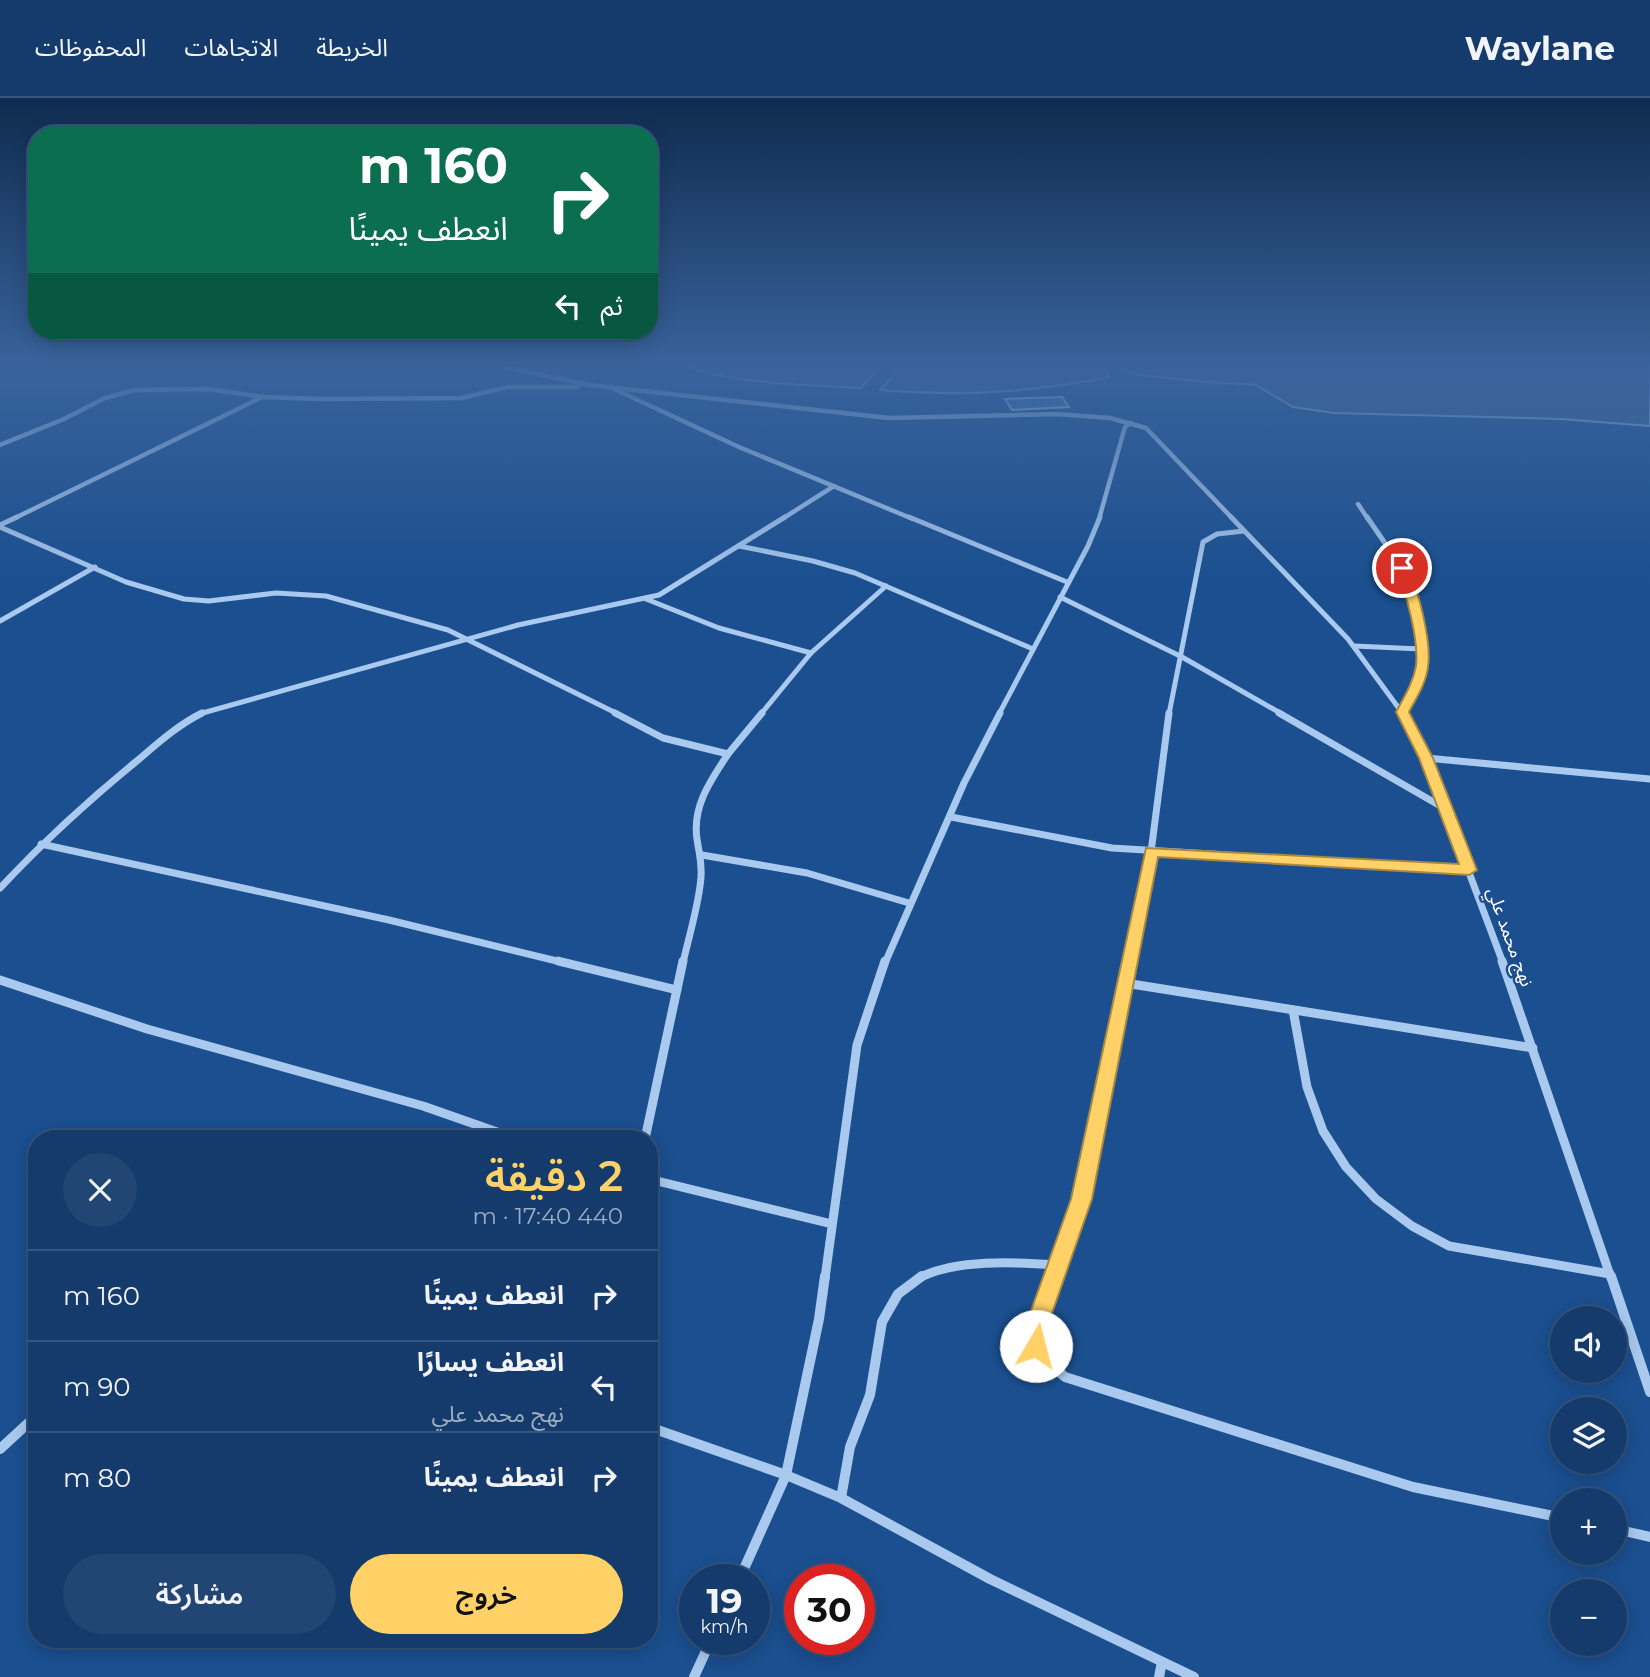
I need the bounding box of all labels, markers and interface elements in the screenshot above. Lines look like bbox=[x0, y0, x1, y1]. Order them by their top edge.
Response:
text: Waylane bbox=[1465, 28, 1615, 68]
text: المحفوظات bbox=[35, 33, 146, 62]
text: الاتجاهات bbox=[184, 33, 278, 62]
text: الخريطة bbox=[316, 33, 388, 62]
text: 160 m bbox=[359, 136, 508, 195]
icon: right bbox=[532, 154, 623, 245]
text: انعطف يمينًا bbox=[349, 209, 508, 248]
icon: left bbox=[549, 287, 587, 325]
text: ثم bbox=[601, 290, 623, 322]
pin bbox=[1372, 538, 1432, 598]
icon: arrive bbox=[1383, 549, 1421, 587]
street label: نهج محمد علي bbox=[1480, 885, 1538, 990]
text: 2 دقيقة bbox=[485, 1150, 623, 1202]
button: close bbox=[63, 1153, 137, 1227]
text: 440 m · 17:40 bbox=[472, 1202, 623, 1230]
icon: right bbox=[585, 1277, 623, 1315]
text: انعطف يمينًا bbox=[424, 1279, 564, 1311]
text: 160 m bbox=[63, 1280, 140, 1312]
map controls bbox=[1550, 1306, 1627, 1656]
button: sound bbox=[1550, 1306, 1627, 1383]
position arrow bbox=[999, 1309, 1073, 1383]
text: انعطف يسارًا bbox=[417, 1346, 564, 1378]
icon: left bbox=[585, 1368, 623, 1406]
text: 90 m bbox=[63, 1371, 130, 1403]
button: layers bbox=[1550, 1397, 1627, 1474]
text: نهج محمد علي bbox=[432, 1400, 564, 1428]
icon: right bbox=[585, 1459, 623, 1497]
text: انعطف يمينًا bbox=[424, 1461, 564, 1493]
text: 80 m bbox=[63, 1462, 131, 1494]
button: + bbox=[1550, 1488, 1627, 1565]
button: مشاركة bbox=[63, 1554, 336, 1634]
button: خروج bbox=[350, 1554, 623, 1634]
speed limit sign: 30 bbox=[784, 1564, 875, 1655]
text: 19 bbox=[706, 1579, 743, 1622]
button: − bbox=[1550, 1579, 1627, 1656]
text: km/h bbox=[700, 1616, 749, 1638]

